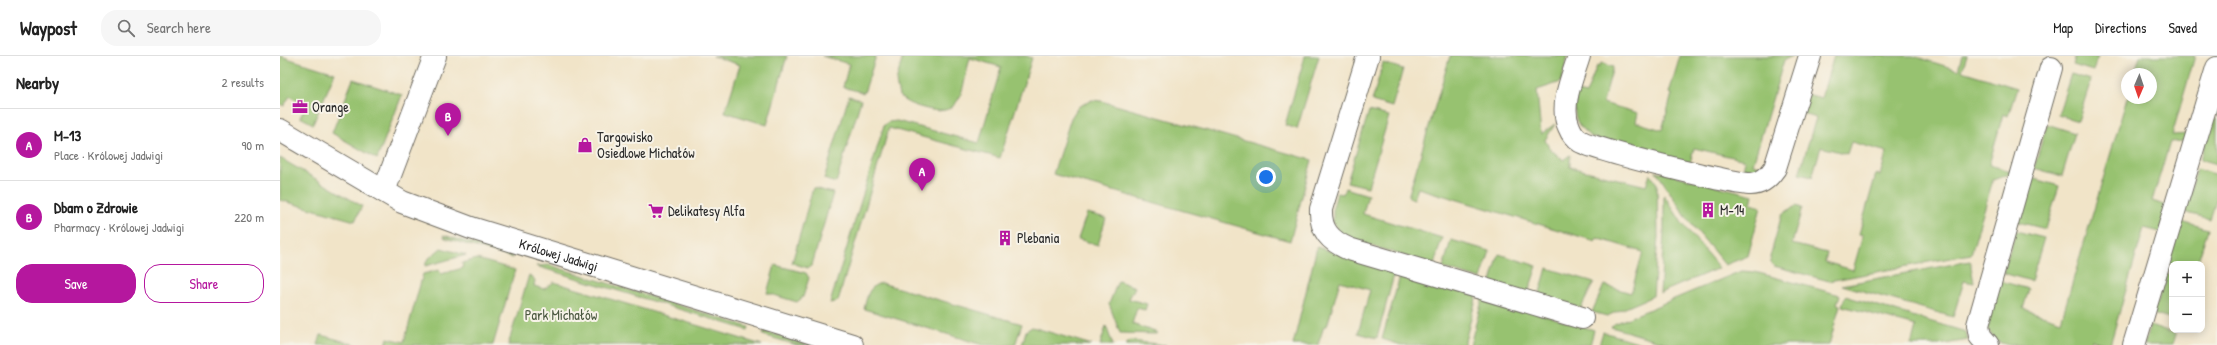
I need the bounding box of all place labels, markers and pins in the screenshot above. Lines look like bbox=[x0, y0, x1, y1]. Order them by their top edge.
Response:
place label: Orange bbox=[312, 97, 349, 117]
office icon: Orange bbox=[291, 98, 309, 116]
pin: B bbox=[435, 103, 461, 136]
place label: Targowisko Osiedlowe Michałów bbox=[597, 127, 695, 162]
shop icon: Targowisko Osiedlowe Michałów bbox=[576, 136, 594, 154]
pin: A bbox=[909, 158, 935, 191]
place label: M-14 bbox=[1720, 200, 1744, 219]
place label: Delikatesy Alfa bbox=[668, 201, 745, 221]
building icon: M-14 bbox=[1699, 201, 1717, 219]
supermarket icon: Delikatesy Alfa bbox=[647, 202, 665, 220]
place label: Plebania bbox=[1017, 228, 1060, 247]
building icon: Plebania bbox=[996, 229, 1014, 247]

